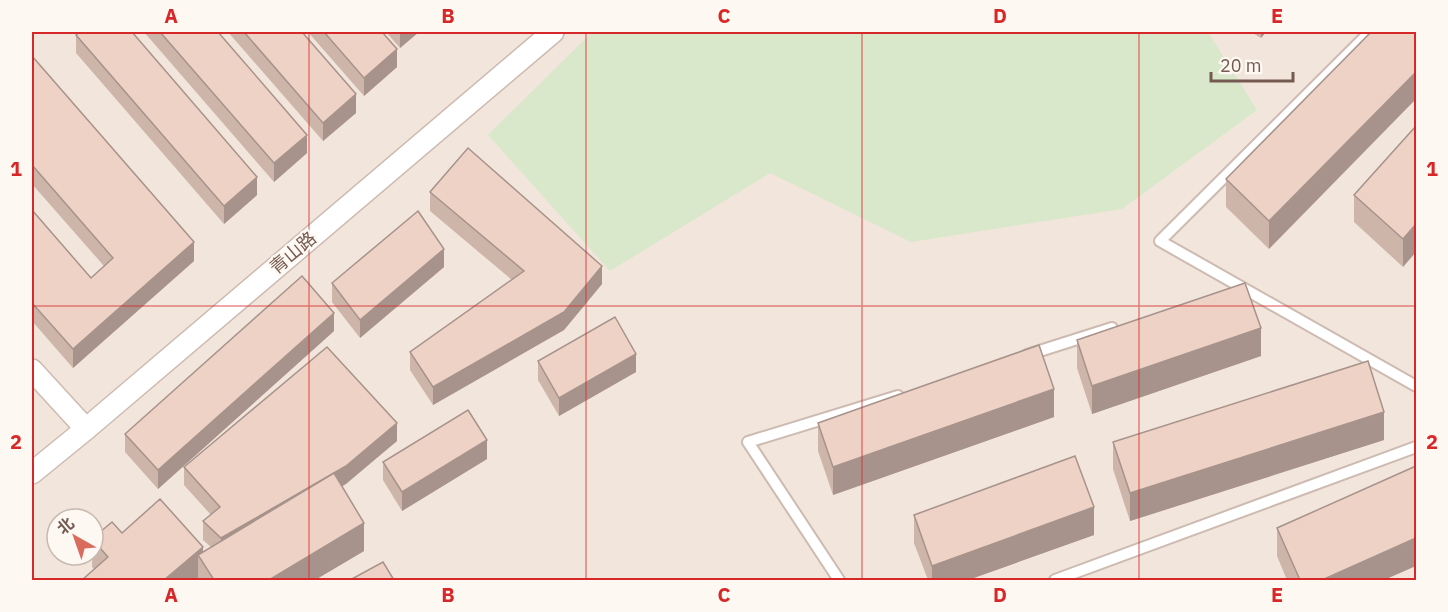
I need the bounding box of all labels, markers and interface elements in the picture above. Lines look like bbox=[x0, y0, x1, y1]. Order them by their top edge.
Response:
text: A bbox=[164, 2, 178, 29]
text: B bbox=[441, 2, 455, 29]
text: C bbox=[717, 2, 731, 29]
text: D bbox=[993, 2, 1007, 29]
text: E bbox=[1271, 2, 1283, 29]
scale bar bbox=[1211, 45, 1294, 83]
text: 20 m bbox=[1220, 54, 1262, 77]
text: 1 bbox=[10, 155, 22, 182]
text: 1 bbox=[1426, 155, 1438, 182]
street label: 青山路 bbox=[265, 226, 321, 279]
text: 2 bbox=[10, 428, 22, 455]
text: 2 bbox=[1426, 428, 1438, 455]
north arrow bbox=[45, 507, 105, 567]
text: 北 bbox=[53, 513, 78, 538]
text: A bbox=[164, 581, 178, 608]
text: B bbox=[441, 581, 455, 608]
text: C bbox=[717, 581, 731, 608]
text: D bbox=[993, 581, 1007, 608]
text: E bbox=[1271, 581, 1283, 608]

